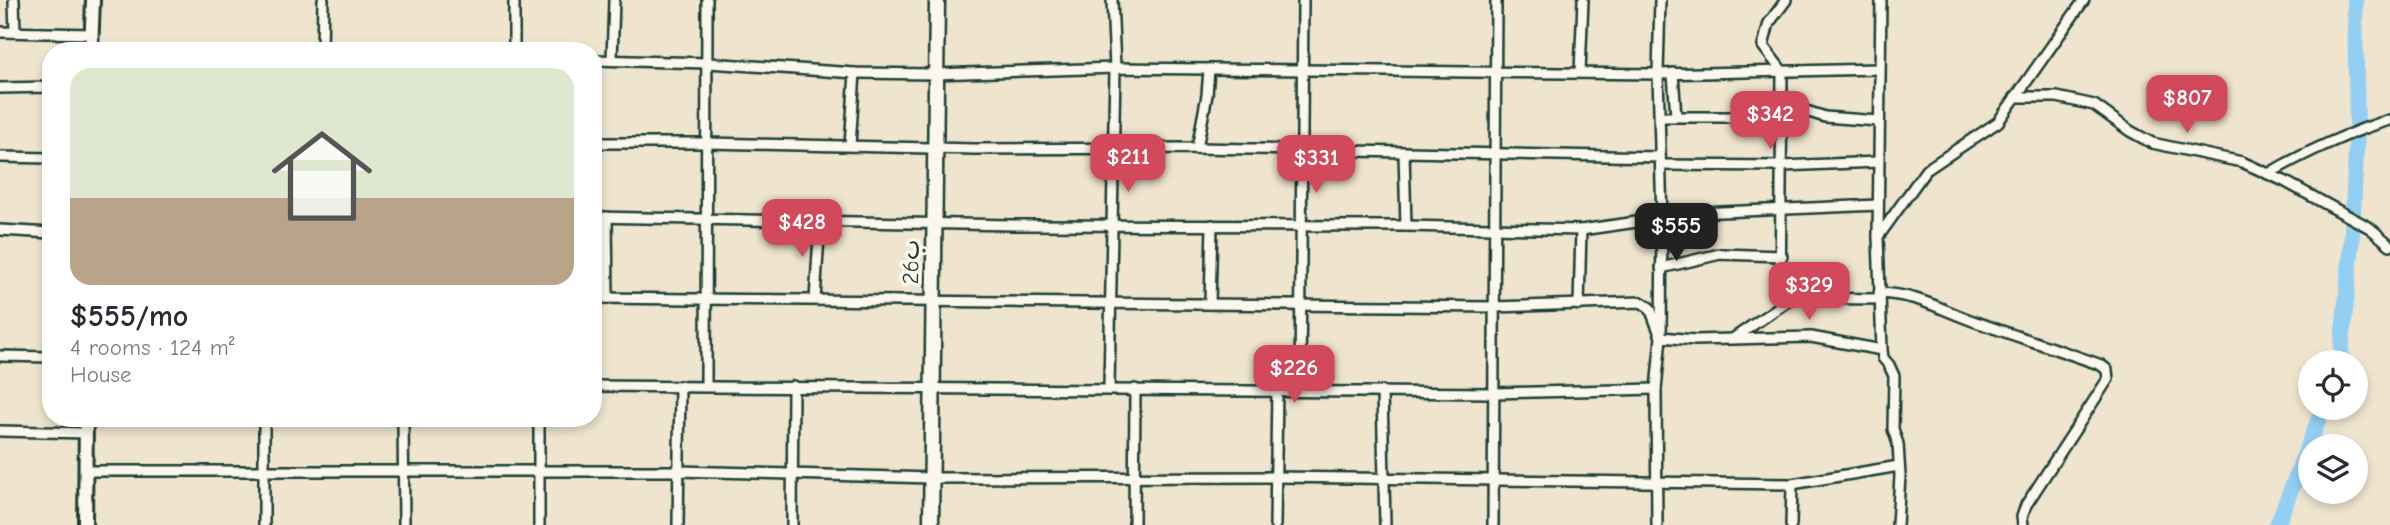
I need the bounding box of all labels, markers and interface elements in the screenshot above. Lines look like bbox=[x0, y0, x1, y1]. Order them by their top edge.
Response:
pin: $807 bbox=[2146, 76, 2228, 135]
text: $807 bbox=[2162, 84, 2212, 111]
pin: $342 bbox=[1729, 92, 1811, 151]
text: $342 bbox=[1746, 100, 1794, 127]
icon: home bbox=[259, 113, 385, 239]
pin: $211 bbox=[1087, 134, 1169, 194]
pin: $331 bbox=[1275, 136, 1357, 195]
text: $211 bbox=[1106, 143, 1150, 170]
text: $331 bbox=[1293, 144, 1339, 171]
pin: $428 bbox=[761, 200, 843, 259]
pin: $555 bbox=[1635, 204, 1717, 263]
text: $428 bbox=[778, 208, 826, 235]
text: $555 bbox=[1651, 212, 1701, 239]
street label: 26ب bbox=[897, 239, 925, 285]
pin: $329 bbox=[1768, 262, 1850, 322]
text: $329 bbox=[1785, 271, 1833, 298]
text: $555/mo bbox=[70, 299, 188, 334]
text: 4 rooms · 124 m² bbox=[70, 334, 234, 361]
pin: $226 bbox=[1253, 346, 1335, 405]
map controls bbox=[2298, 350, 2368, 504]
button: locate bbox=[2298, 350, 2368, 420]
text: $226 bbox=[1270, 354, 1318, 381]
text: House bbox=[70, 361, 132, 388]
button: layers bbox=[2298, 434, 2368, 504]

